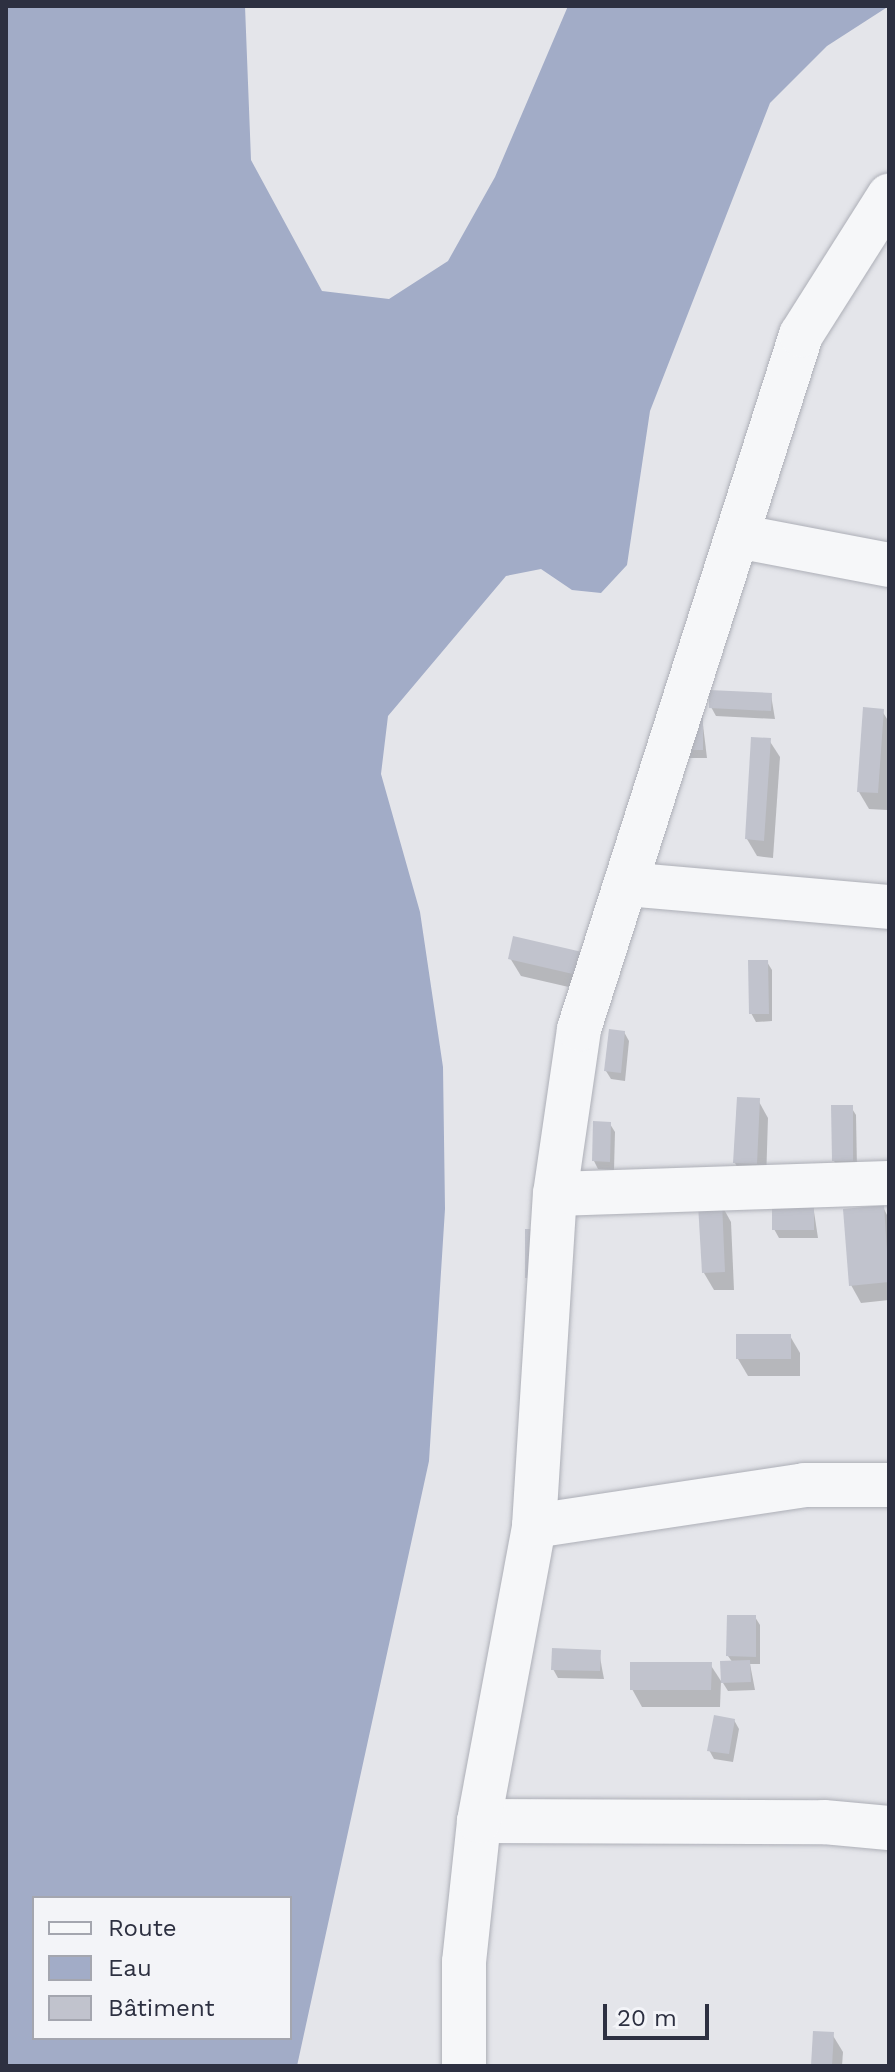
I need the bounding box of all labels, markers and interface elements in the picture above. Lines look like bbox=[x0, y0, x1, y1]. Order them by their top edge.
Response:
legend bbox=[32, 1896, 292, 2040]
text: Route bbox=[108, 1914, 177, 1942]
text: Eau bbox=[108, 1954, 152, 1982]
scale bar bbox=[607, 1988, 713, 2038]
text: Bâtiment bbox=[108, 1994, 215, 2022]
text: 20 m bbox=[617, 2004, 677, 2032]

